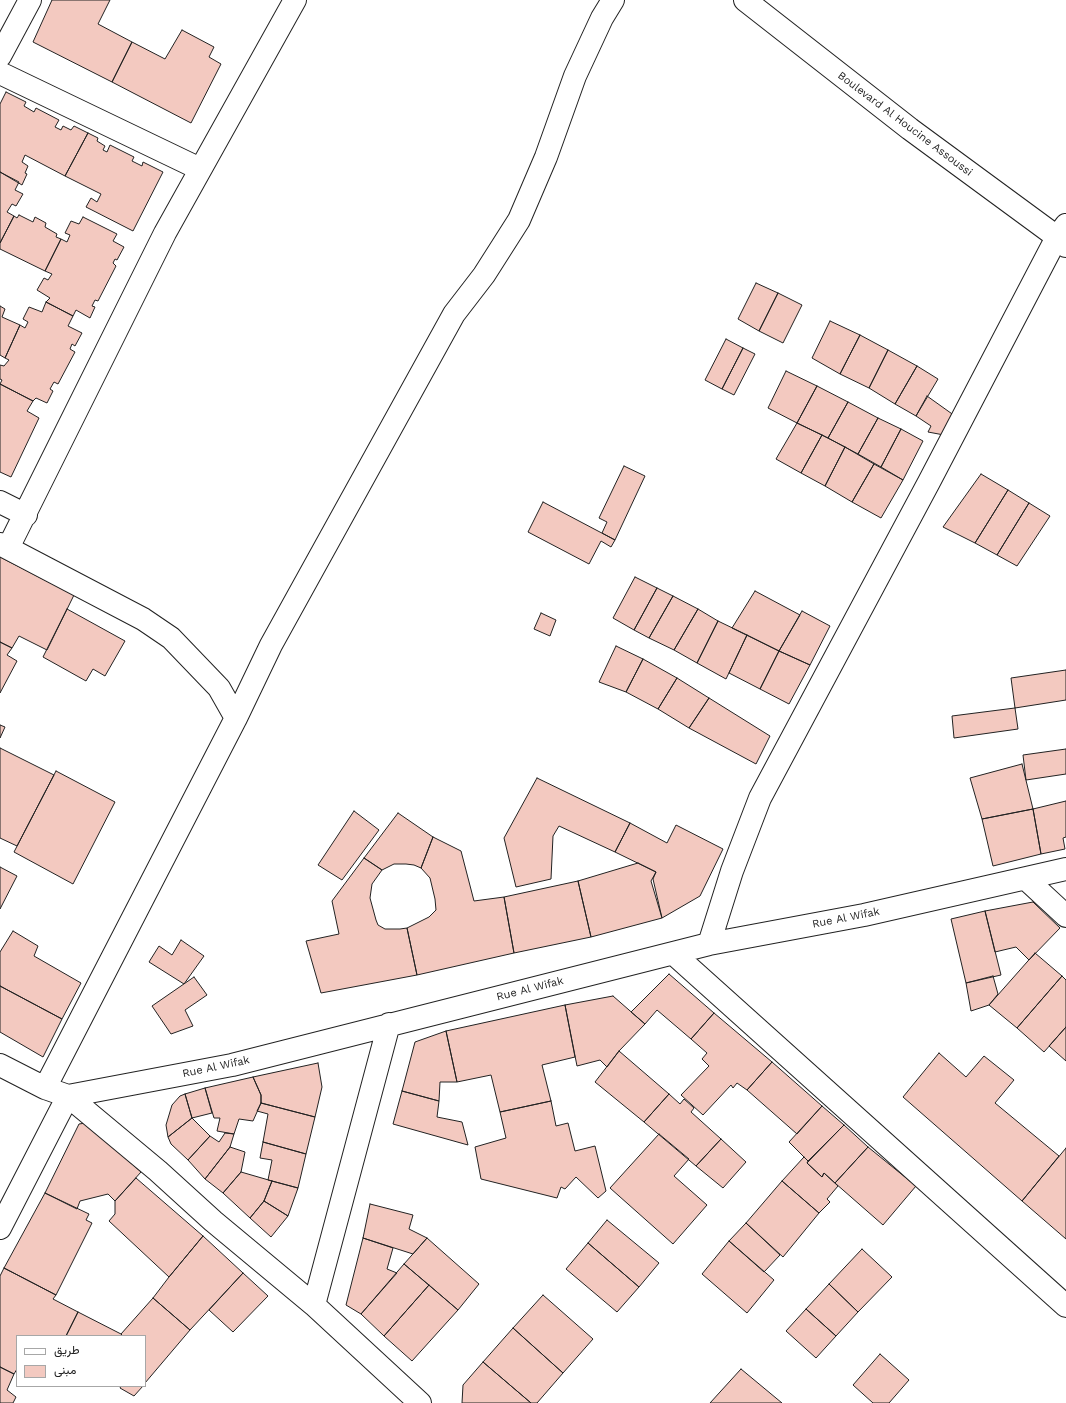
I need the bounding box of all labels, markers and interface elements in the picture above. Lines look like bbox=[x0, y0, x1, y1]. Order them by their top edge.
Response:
street label: Boulevard Al Houcine Assoussi bbox=[835, 69, 975, 179]
street label: Rue Al Wifak bbox=[811, 905, 881, 931]
street label: Rue Al Wifak bbox=[495, 974, 565, 1004]
street label: Rue Al Wifak bbox=[181, 1053, 251, 1081]
legend bbox=[16, 1335, 146, 1387]
text: طريق bbox=[54, 1343, 79, 1357]
text: مبنى bbox=[54, 1363, 76, 1377]

